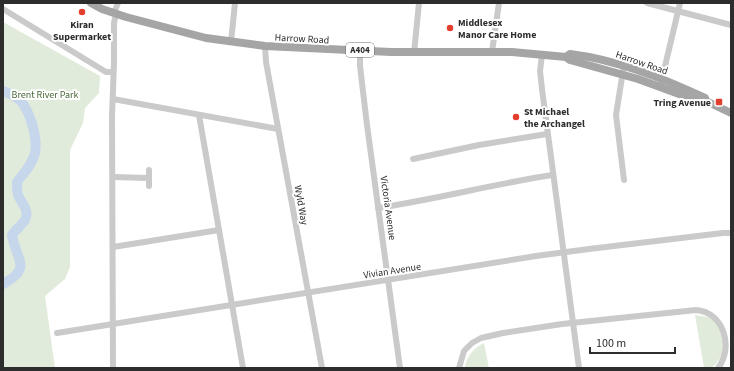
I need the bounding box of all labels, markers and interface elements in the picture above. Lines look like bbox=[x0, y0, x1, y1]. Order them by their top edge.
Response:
marker: Kiran Supermarket bbox=[77, 7, 87, 17]
place label: Middlesex Manor Care Home bbox=[458, 16, 536, 42]
place label: Kiran Supermarket bbox=[53, 18, 111, 44]
marker: Middlesex Manor Care Home bbox=[445, 23, 455, 33]
street label: Harrow Road bbox=[274, 31, 329, 47]
road number: A404 bbox=[346, 43, 374, 57]
street label: Harrow Road bbox=[614, 47, 670, 78]
park label: Brent River Park bbox=[12, 88, 79, 102]
place label: Tring Avenue bbox=[654, 96, 711, 110]
marker: Tring Avenue bbox=[714, 97, 724, 107]
place label: St Michael the Archangel bbox=[524, 105, 585, 131]
marker: St Michael the Archangel bbox=[511, 112, 521, 122]
street label: Victoria Avenue bbox=[377, 175, 399, 241]
street label: Wyld Way bbox=[291, 184, 311, 226]
street label: Vivian Avenue bbox=[362, 260, 422, 282]
scale bar bbox=[590, 329, 675, 355]
text: 100 m bbox=[596, 335, 626, 352]

